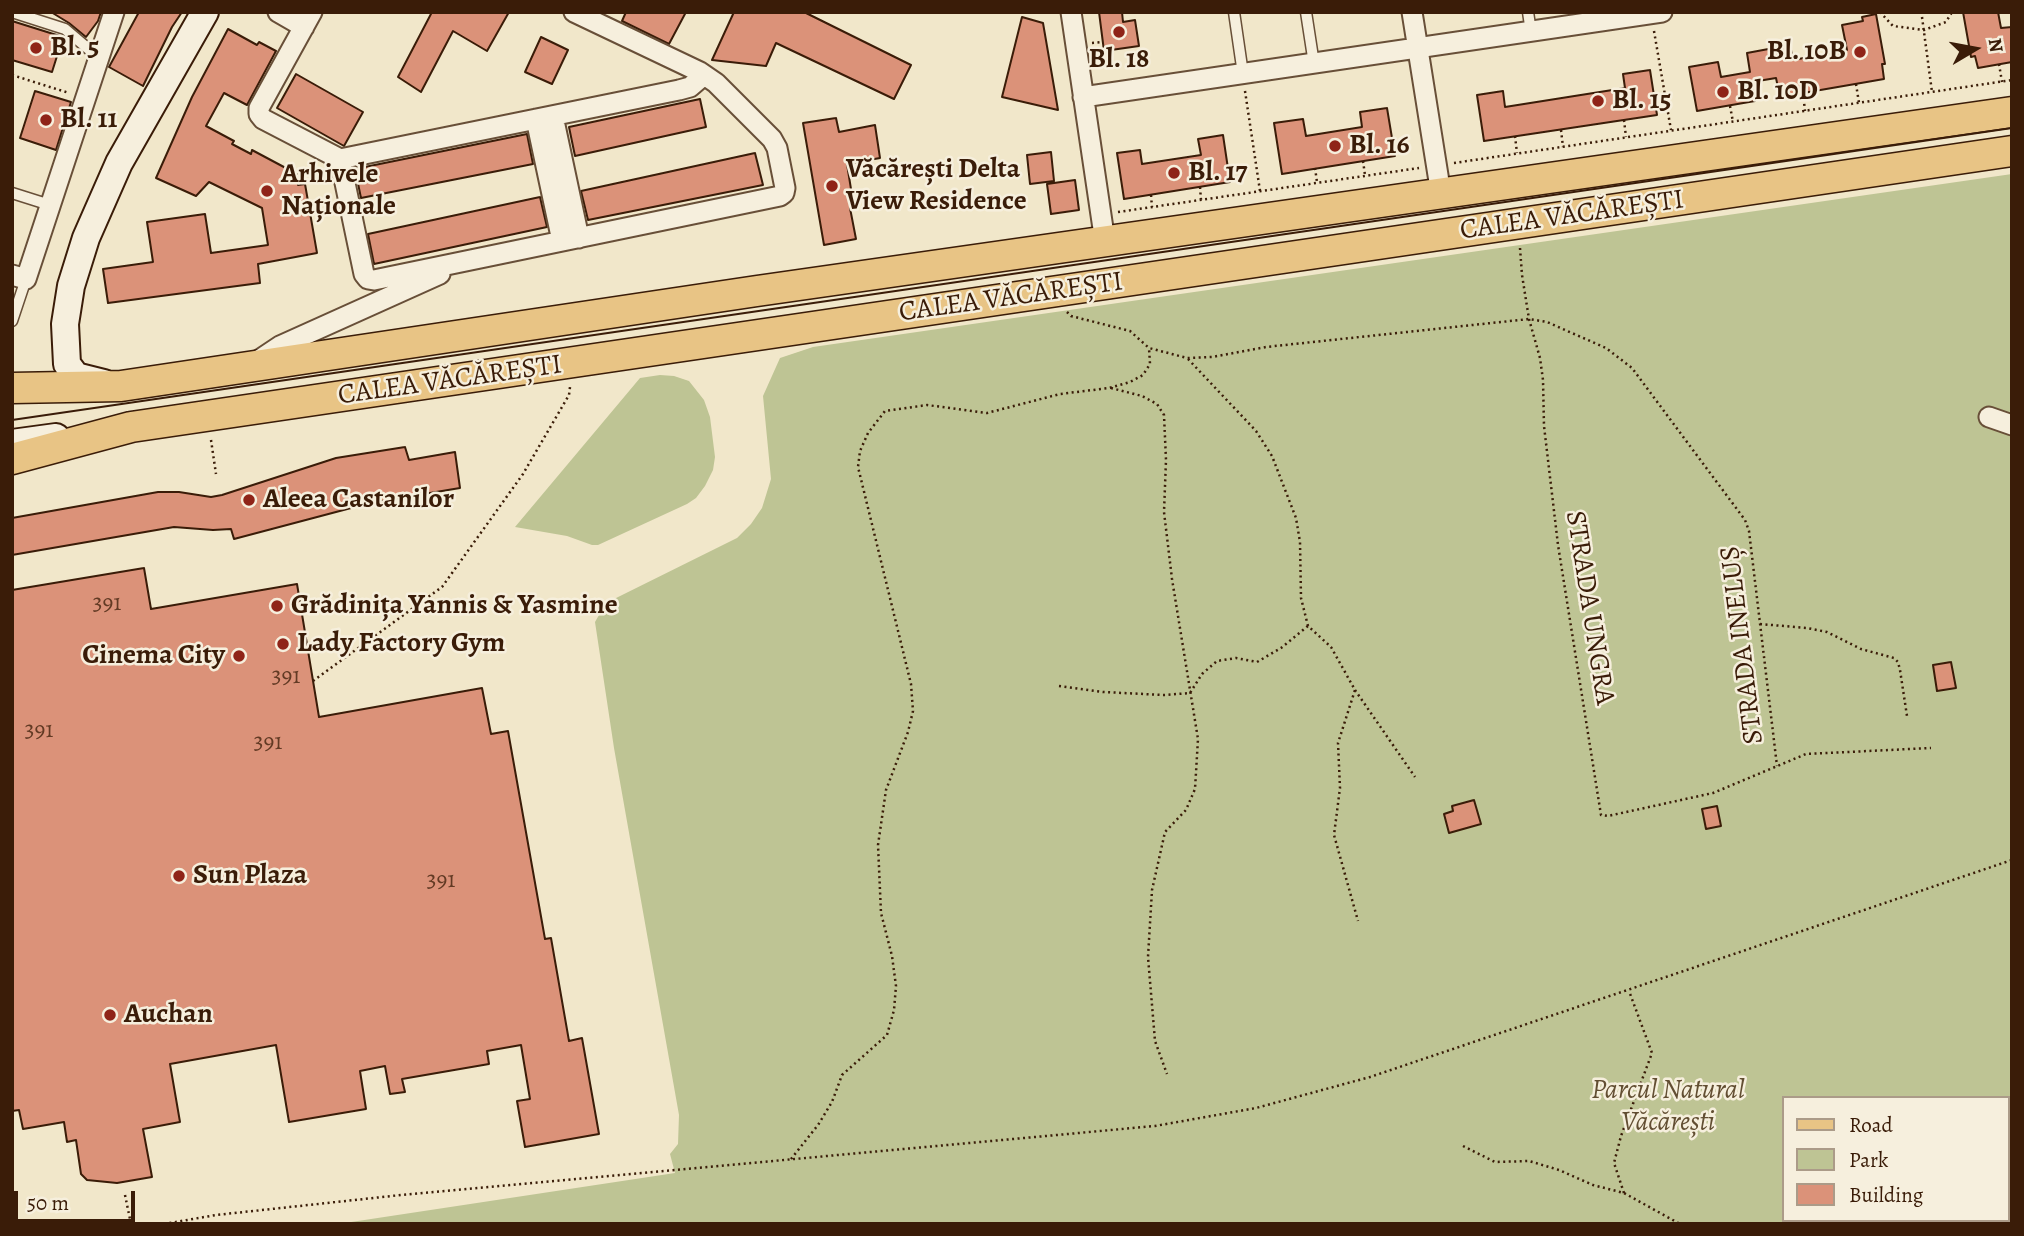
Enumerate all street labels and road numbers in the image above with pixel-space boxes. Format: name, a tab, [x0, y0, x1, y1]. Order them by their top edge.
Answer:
street label: CALEA VĂCĂREȘTI	[1458, 184, 1686, 248]
street label: CALEA VĂCĂREȘTI	[897, 266, 1125, 330]
street label: CALEA VĂCĂREȘTI	[336, 349, 564, 413]
street label: STRADA UNGRA	[1557, 508, 1621, 708]
street label: STRADA INELUȘ	[1714, 544, 1772, 746]

